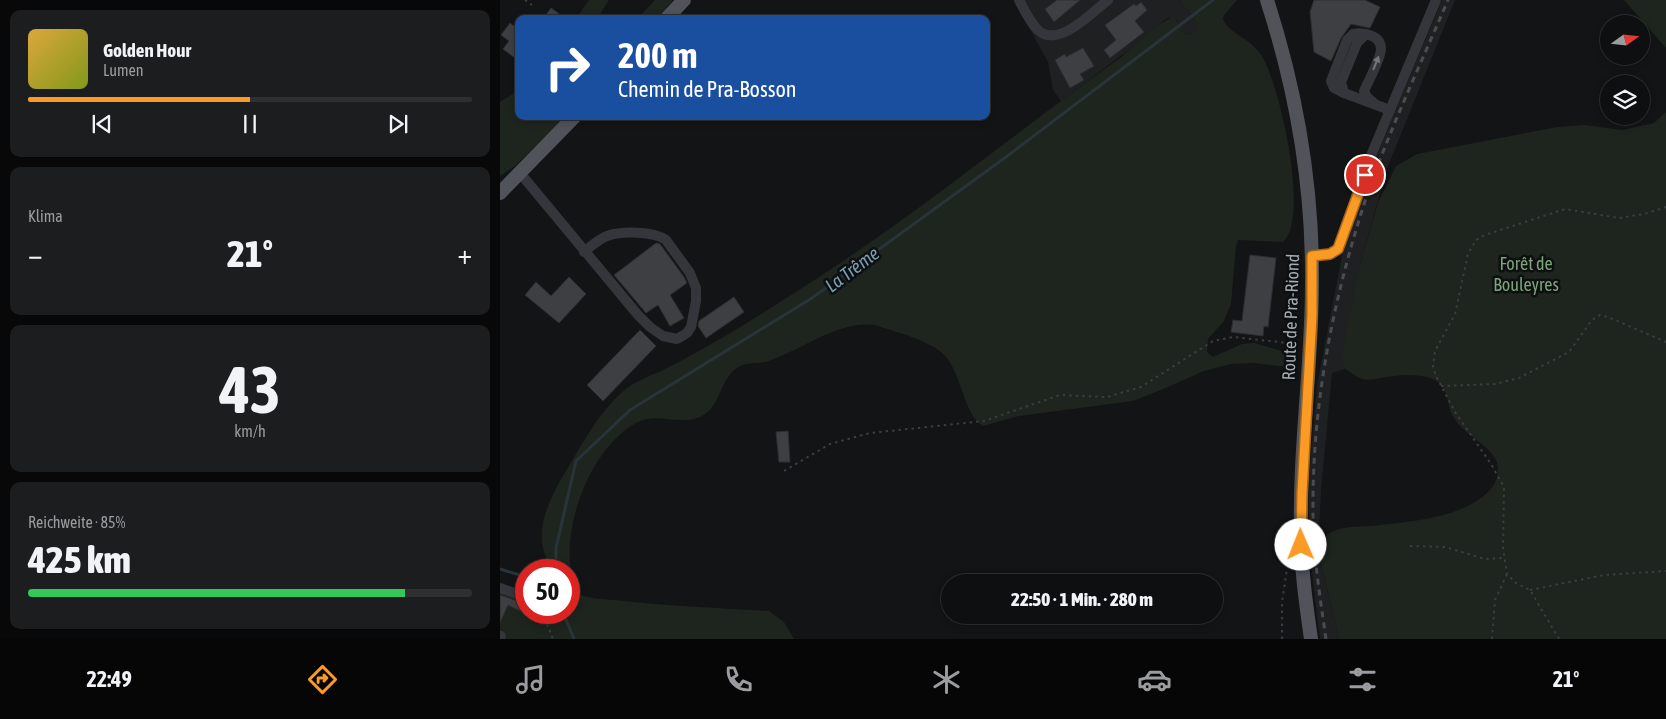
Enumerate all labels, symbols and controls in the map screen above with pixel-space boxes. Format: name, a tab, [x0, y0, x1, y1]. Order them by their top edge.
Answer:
north arrow	[1600, 15, 1650, 65]
map controls	[1600, 15, 1650, 125]
icon: right	[535, 35, 600, 100]
text: 200 m	[618, 35, 697, 75]
text: Golden Hour	[103, 39, 191, 61]
one-way arrow	[1372, 55, 1380, 70]
text: Lumen	[103, 61, 143, 79]
button: layers	[1600, 75, 1650, 125]
text: Chemin de Pra-Bosson	[618, 76, 796, 102]
icon: previous	[88, 110, 116, 138]
icon: pause	[236, 110, 264, 138]
icon: next	[384, 110, 412, 138]
pin	[1344, 154, 1386, 196]
icon: arrive	[1351, 161, 1379, 189]
text: Klima	[28, 207, 63, 225]
text: 21°	[227, 232, 273, 275]
text: −	[28, 238, 43, 270]
text: +	[457, 238, 472, 270]
water label: La Trême	[821, 242, 883, 296]
street label: Route de Pra-Riond	[1278, 253, 1303, 381]
park label: Forêt de Bouleyres	[1493, 253, 1559, 295]
text: 43	[219, 352, 281, 427]
text: km/h	[234, 422, 266, 440]
text: Reichweite · 85%	[28, 513, 125, 531]
position arrow	[1274, 518, 1326, 570]
text: 425 km	[28, 538, 131, 581]
speed limit sign: 50	[515, 559, 580, 624]
text: 22:50 · 1 Min. · 280 m	[1011, 588, 1153, 610]
icon: directions	[305, 662, 340, 697]
icon: music	[513, 662, 548, 697]
icon: phone	[721, 662, 756, 697]
icon: climate	[929, 662, 964, 697]
icon: car	[1137, 662, 1172, 697]
icon: filters	[1345, 662, 1380, 697]
text: 22:49	[86, 666, 132, 692]
text: 21°	[1553, 666, 1579, 692]

